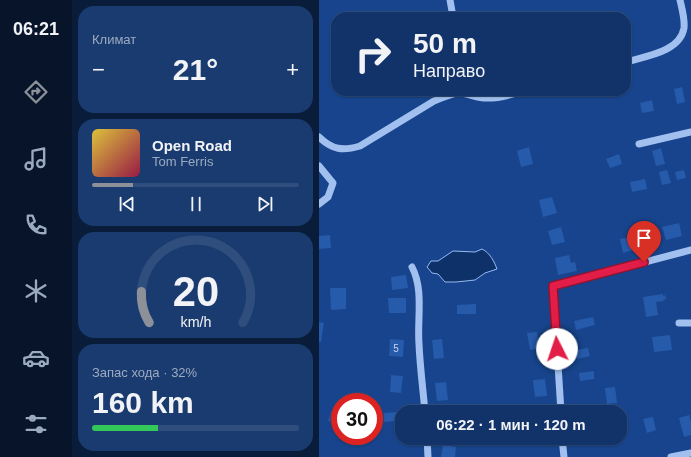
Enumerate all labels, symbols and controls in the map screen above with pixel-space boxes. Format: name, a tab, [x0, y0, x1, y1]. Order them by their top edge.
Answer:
text: 06:21	[13, 19, 59, 39]
icon: right	[347, 28, 399, 80]
text: 50 m	[413, 28, 477, 59]
text: Климат	[92, 32, 136, 47]
text: 21°	[173, 53, 218, 86]
text: −	[92, 57, 105, 82]
text: +	[286, 57, 299, 82]
text: Направо	[413, 61, 485, 81]
icon: directions	[22, 78, 50, 106]
text: Open Road	[152, 137, 232, 154]
icon: music	[22, 145, 50, 173]
text: Tom Ferris	[152, 154, 213, 169]
icon: previous	[116, 193, 138, 215]
icon: pause	[185, 193, 207, 215]
icon: next	[254, 193, 276, 215]
icon: phone	[22, 211, 50, 239]
pin	[627, 221, 661, 262]
icon: arrive	[633, 227, 655, 249]
text: 20	[172, 268, 219, 315]
icon: climate	[22, 277, 50, 305]
text: km/h	[180, 313, 211, 329]
position arrow	[536, 328, 578, 370]
house number: 5	[393, 343, 399, 354]
icon: car	[22, 344, 50, 372]
text: Запас хода · 32%	[92, 365, 197, 380]
text: 160 km	[92, 386, 194, 419]
speed limit sign: 30	[331, 393, 383, 445]
icon: filters	[22, 410, 50, 438]
text: 06:22 · 1 мин · 120 m	[436, 416, 586, 433]

